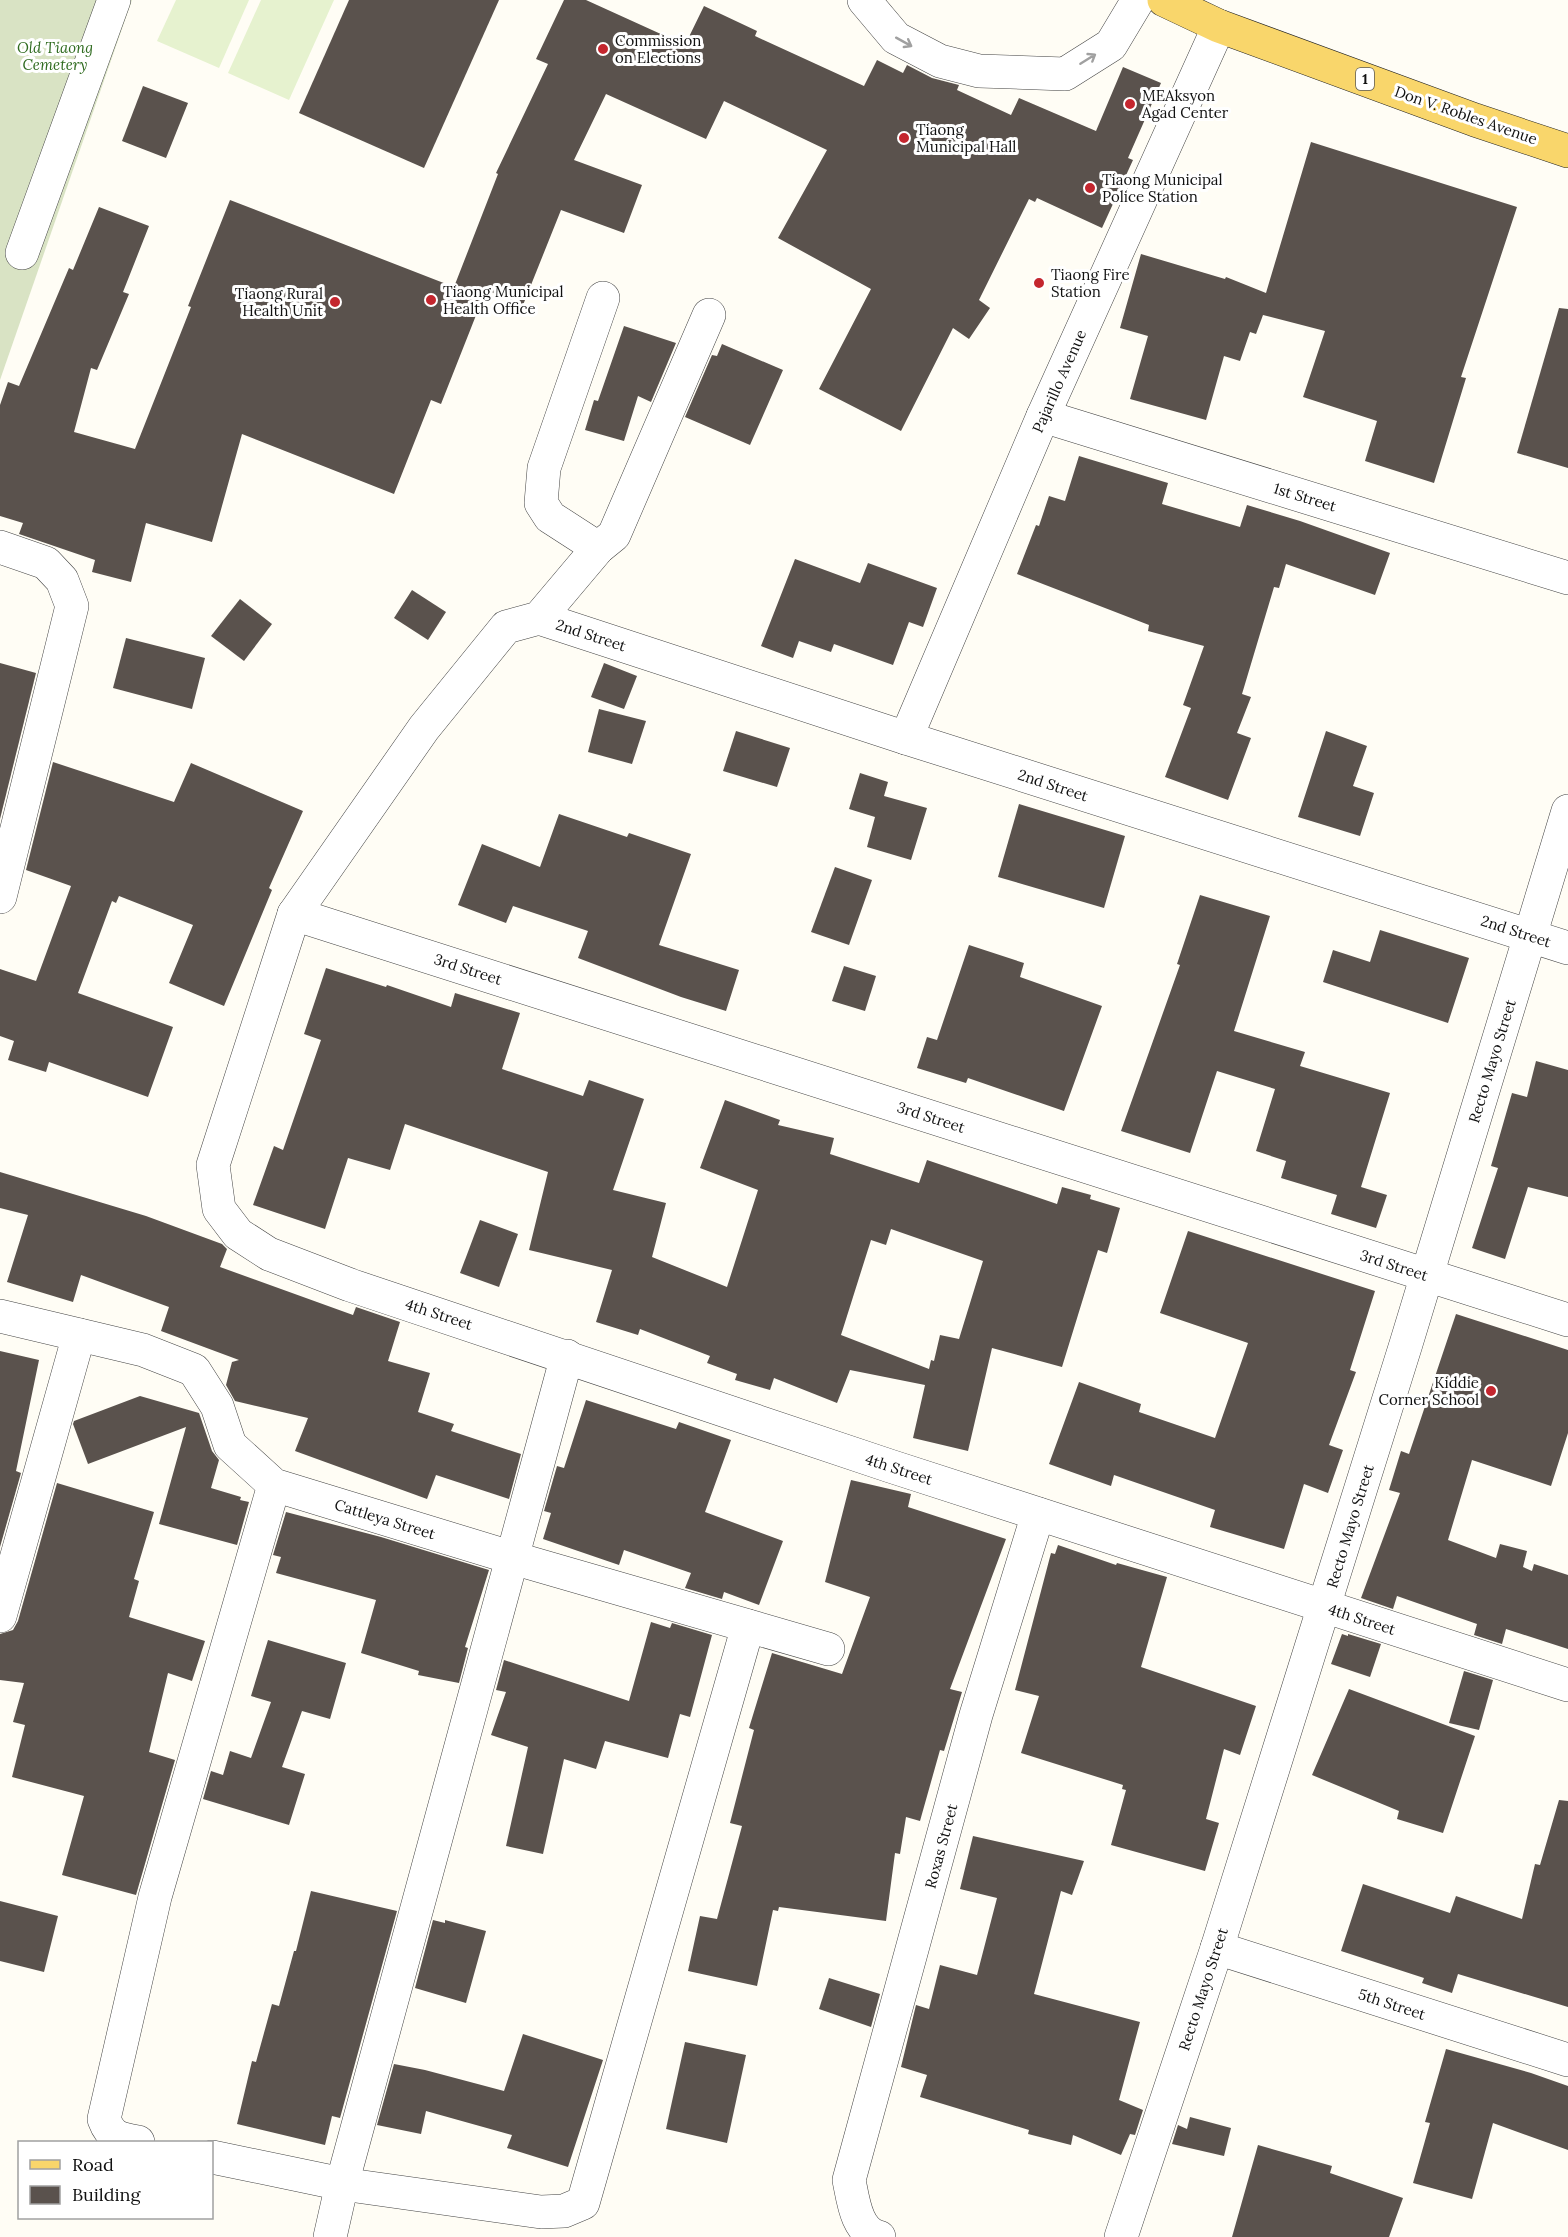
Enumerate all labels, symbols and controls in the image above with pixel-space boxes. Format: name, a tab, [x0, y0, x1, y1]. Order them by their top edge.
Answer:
place label: Commission on Elections	[615, 31, 701, 67]
one-way arrow	[895, 36, 912, 48]
park label: Old Tiaong Cemetery	[17, 38, 93, 74]
marker: Commission on Elections	[596, 42, 610, 56]
one-way arrow	[1080, 53, 1097, 66]
road number: 1	[1356, 68, 1374, 90]
street label: Don V. Robles Avenue	[1392, 82, 1540, 148]
place label: MEAksyon Agad Center	[1141, 86, 1229, 122]
marker: MEAksyon Agad Center	[1123, 97, 1137, 111]
place label: Tiaong Municipal Hall	[916, 120, 1016, 156]
marker: Tiaong Municipal Hall	[897, 131, 911, 145]
place label: Tiaong Municipal Police Station	[1102, 170, 1223, 206]
marker: Tiaong Municipal Police Station	[1083, 181, 1097, 195]
place label: Tiaong Fire Station	[1051, 265, 1130, 301]
marker: Tiaong Fire Station	[1032, 276, 1046, 290]
place label: Tiaong Municipal Health Office	[443, 282, 564, 318]
place label: Tiaong Rural Health Unit	[235, 284, 323, 320]
marker: Tiaong Municipal Health Office	[424, 293, 438, 307]
marker: Tiaong Rural Health Unit	[328, 295, 342, 309]
street label: Pajarillo Avenue	[1028, 326, 1090, 436]
street label: 1st Street	[1271, 478, 1339, 516]
street label: 2nd Street	[554, 615, 629, 655]
street label: 2nd Street	[1016, 765, 1091, 805]
street label: 2nd Street	[1479, 911, 1554, 951]
street label: 3rd Street	[432, 949, 504, 989]
street label: Recto Mayo Street	[1464, 997, 1520, 1125]
street label: 3rd Street	[895, 1097, 967, 1137]
street label: 3rd Street	[1358, 1245, 1430, 1285]
street label: 4th Street	[403, 1294, 475, 1334]
place label: Kiddie Corner School	[1378, 1373, 1479, 1409]
marker: Kiddie Corner School	[1484, 1384, 1498, 1398]
street label: 4th Street	[863, 1449, 935, 1489]
street label: Recto Mayo Street	[1322, 1462, 1378, 1590]
street label: Cattleya Street	[332, 1495, 438, 1543]
street label: 4th Street	[1326, 1599, 1398, 1639]
street label: Roxas Street	[921, 1801, 962, 1891]
street label: Recto Mayo Street	[1174, 1925, 1232, 2053]
street label: 5th Street	[1356, 1984, 1428, 2024]
legend	[18, 2141, 213, 2219]
text: Road	[72, 2153, 114, 2176]
text: Building	[72, 2183, 142, 2206]

